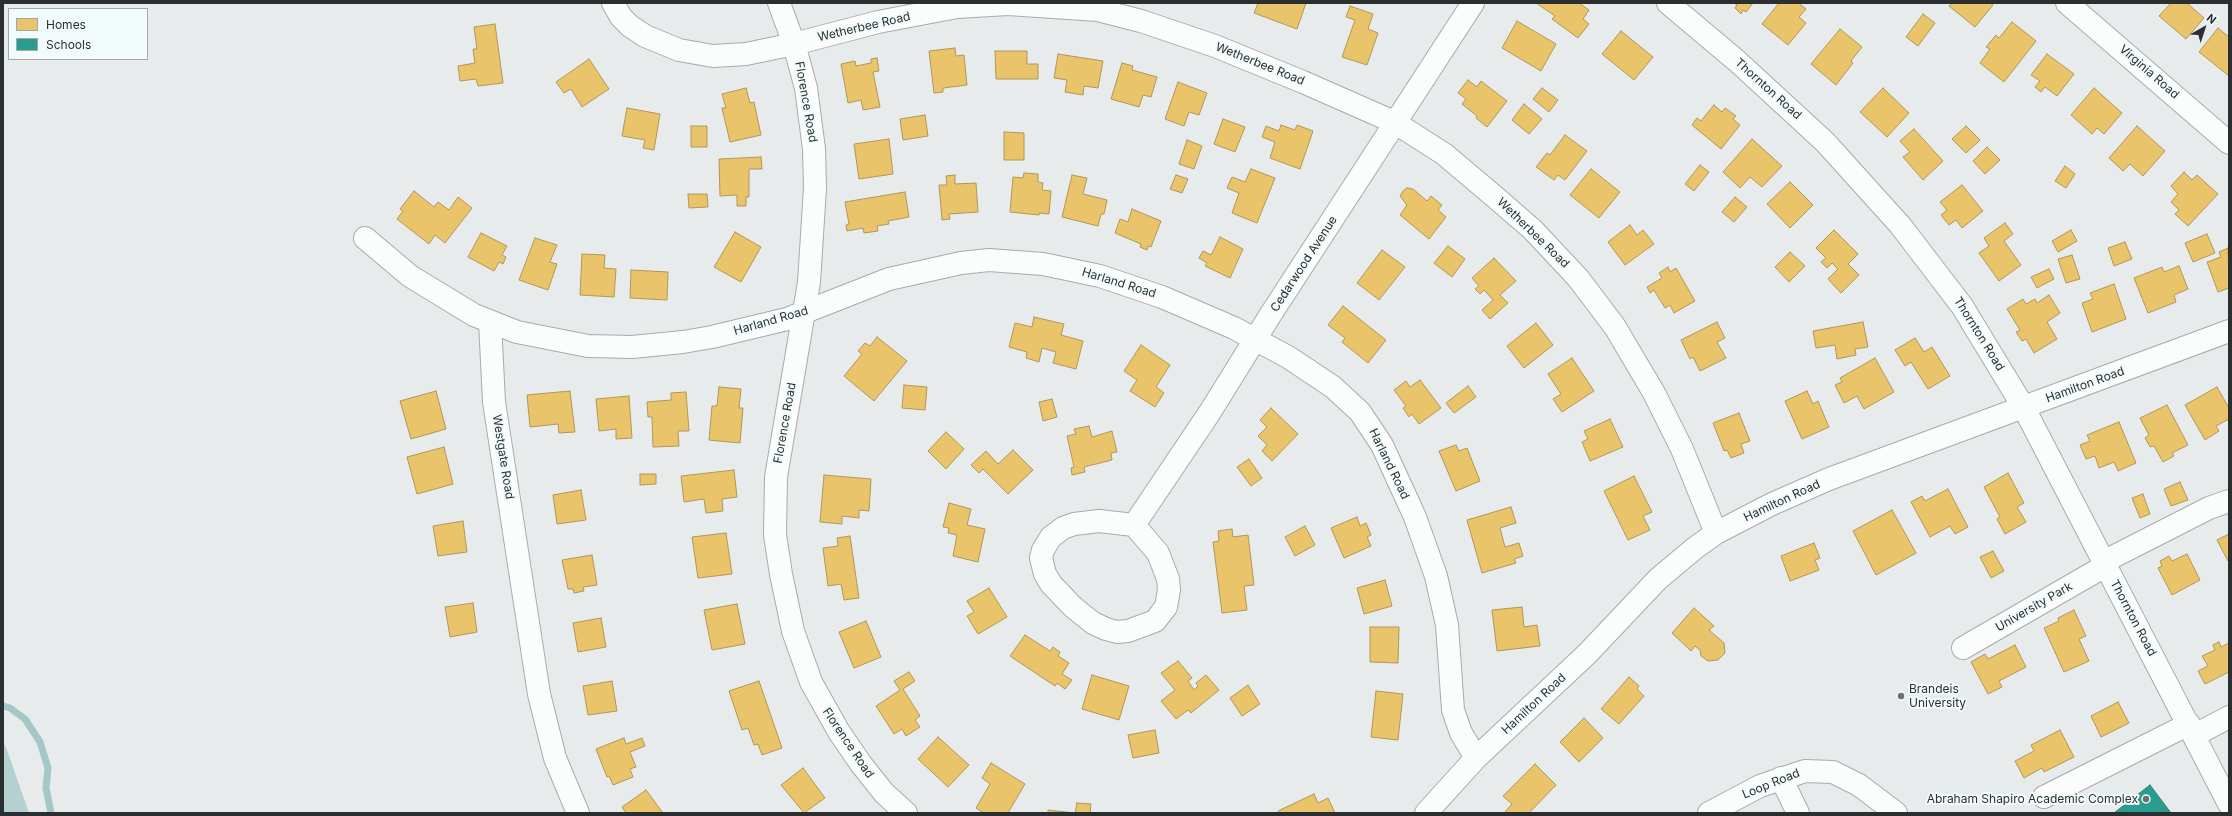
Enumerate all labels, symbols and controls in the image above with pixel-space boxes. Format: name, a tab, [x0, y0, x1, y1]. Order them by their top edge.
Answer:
legend	[8, 8, 148, 60]
north arrow	[2184, 8, 2224, 48]
street label: Wetherbee Road	[816, 9, 912, 45]
text: N	[2204, 11, 2219, 27]
text: Homes	[46, 17, 86, 32]
text: Schools	[46, 37, 91, 52]
street label: Wetherbee Road	[1213, 40, 1307, 88]
street label: Virginia Road	[2116, 42, 2182, 102]
street label: Thornton Road	[1732, 55, 1804, 123]
street label: Florence Road	[792, 60, 820, 144]
street label: Wetherbee Road	[1494, 195, 1572, 271]
street label: Cedarwood Avenue	[1268, 213, 1340, 315]
street label: Harland Road	[1080, 265, 1158, 301]
street label: Thornton Road	[1951, 294, 2007, 374]
street label: Harland Road	[732, 303, 810, 339]
street label: Hamilton Road	[2044, 364, 2126, 406]
street label: Florence Road	[771, 381, 799, 465]
street label: Westgate Road	[489, 414, 517, 500]
street label: Harland Road	[1366, 426, 1412, 502]
street label: Hamilton Road	[1742, 477, 1822, 525]
street label: Thornton Road	[2107, 577, 2159, 659]
street label: University Park	[1993, 579, 2075, 635]
street label: Hamilton Road	[1499, 671, 1569, 737]
place label: Brandeis University	[1909, 682, 1966, 710]
marker: Brandeis University	[1896, 691, 1906, 701]
street label: Florence Road	[819, 705, 877, 781]
street label: Loop Road	[1740, 766, 1802, 802]
place label: Abraham Shapiro Academic Complex	[1927, 792, 2138, 806]
marker: Abraham Shapiro Academic Complex	[2141, 794, 2151, 804]

